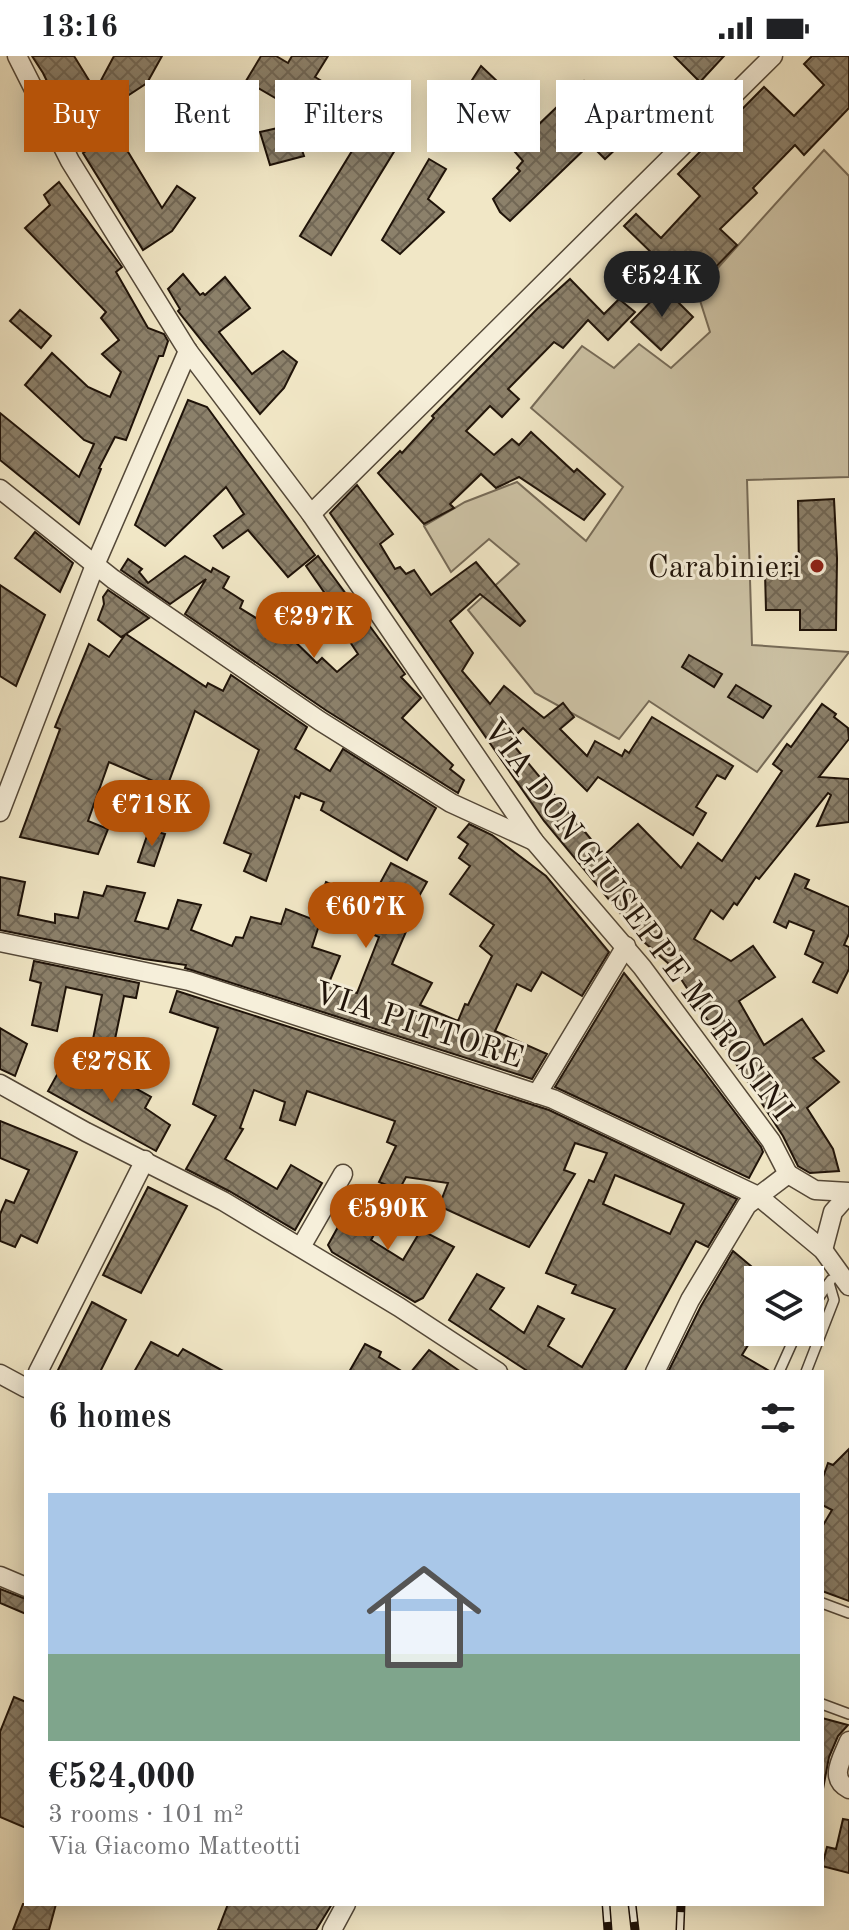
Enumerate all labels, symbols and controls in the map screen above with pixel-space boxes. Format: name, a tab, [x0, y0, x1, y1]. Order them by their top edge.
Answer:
text: 13:16	[40, 13, 118, 43]
chip: Buy	[24, 80, 129, 152]
chip: Rent	[145, 80, 259, 152]
chip: Filters	[275, 80, 411, 152]
chip: New	[427, 80, 540, 152]
chip: Apartment	[556, 80, 743, 152]
pin: €524K	[606, 251, 718, 319]
text: €524K	[622, 264, 702, 290]
place label: Carabinieri	[647, 553, 801, 585]
marker: Carabinieri	[808, 557, 826, 575]
pin: €297K	[258, 592, 370, 660]
text: €297K	[274, 605, 354, 631]
street label: VIA DON GIUSEPPE MOROSINI	[475, 714, 798, 1127]
pin: €718K	[96, 780, 208, 848]
text: €718K	[112, 793, 192, 819]
pin: €607K	[310, 882, 422, 950]
text: €607K	[326, 895, 406, 921]
street label: VIA PITTORE	[309, 978, 527, 1076]
pin: €278K	[56, 1037, 168, 1105]
text: €278K	[72, 1050, 152, 1076]
pin: €590K	[332, 1184, 444, 1252]
text: €590K	[348, 1197, 428, 1223]
map controls	[744, 1266, 824, 1346]
button: layers	[744, 1266, 824, 1346]
icon: filters	[756, 1396, 800, 1440]
text: 6 homes	[48, 1401, 171, 1435]
icon: home	[352, 1545, 496, 1689]
text: €524,000	[48, 1761, 196, 1795]
text: 3 rooms · 101 m²	[48, 1802, 244, 1828]
text: Via Giacomo Matteotti	[48, 1834, 301, 1860]

